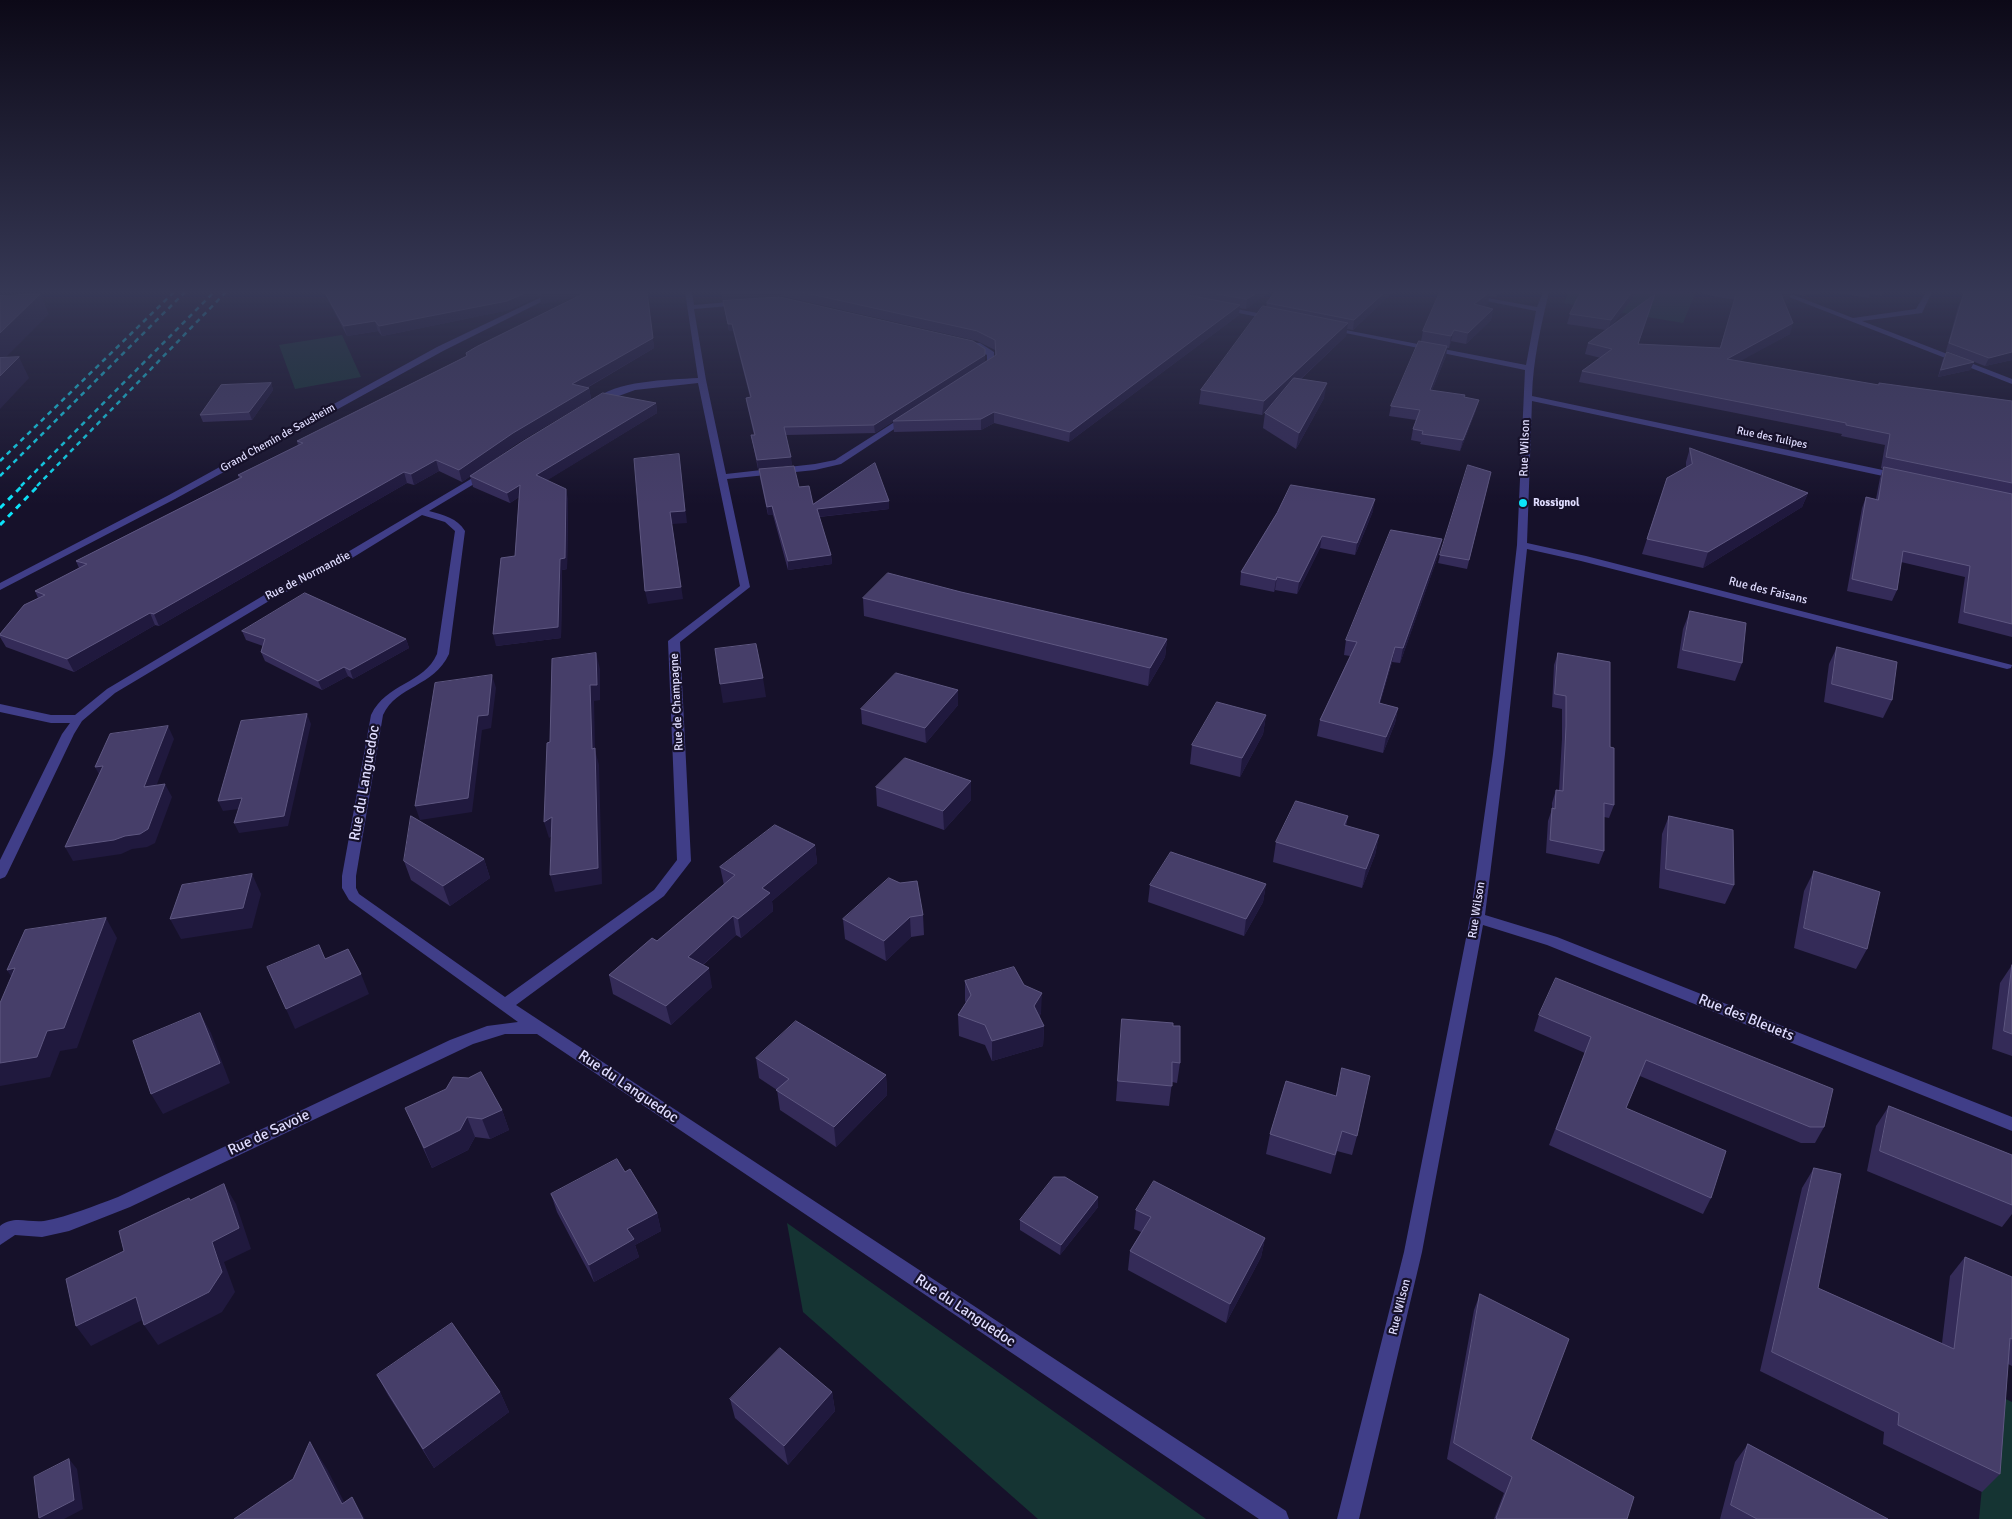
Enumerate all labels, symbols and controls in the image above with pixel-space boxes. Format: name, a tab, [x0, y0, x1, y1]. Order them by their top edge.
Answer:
street label: Grand Chemin de Sausheim	[219, 401, 337, 475]
street label: Rue Wilson	[1517, 419, 1533, 477]
street label: Rue des Tulipes	[1736, 424, 1808, 452]
place label: Rossignol	[1533, 496, 1580, 510]
marker: Rossignol	[1517, 497, 1529, 509]
street label: Rue de Normandie	[263, 548, 353, 604]
street label: Rue des Faisans	[1727, 574, 1809, 608]
street label: Rue de Champagne	[667, 653, 687, 751]
street label: Rue du Languedoc	[346, 724, 384, 842]
street label: Rue Wilson	[1465, 881, 1489, 939]
street label: Rue des Bleuets	[1696, 991, 1796, 1045]
street label: Rue du Languedoc	[574, 1047, 682, 1127]
street label: Rue de Savoie	[225, 1106, 313, 1160]
street label: Rue du Languedoc	[911, 1271, 1019, 1351]
street label: Rue Wilson	[1386, 1278, 1414, 1336]

